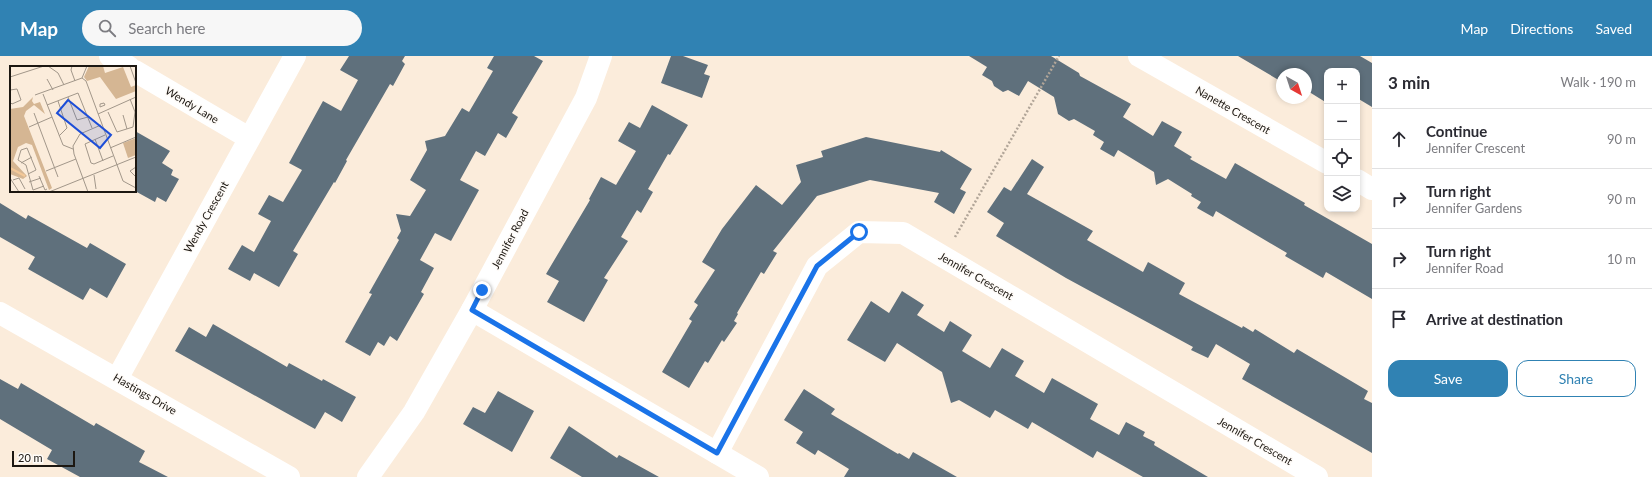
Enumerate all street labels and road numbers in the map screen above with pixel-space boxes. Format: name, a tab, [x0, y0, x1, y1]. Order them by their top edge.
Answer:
street label: Nanette Crescent	[1193, 83, 1273, 136]
street label: Wendy Lane	[163, 84, 222, 126]
street label: Wendy Crescent	[181, 179, 231, 255]
street label: Jennifer Road	[488, 207, 531, 271]
street label: Jennifer Crescent	[937, 249, 1016, 302]
street label: Hastings Drive	[111, 370, 179, 417]
street label: Jennifer Crescent	[1216, 414, 1295, 467]

